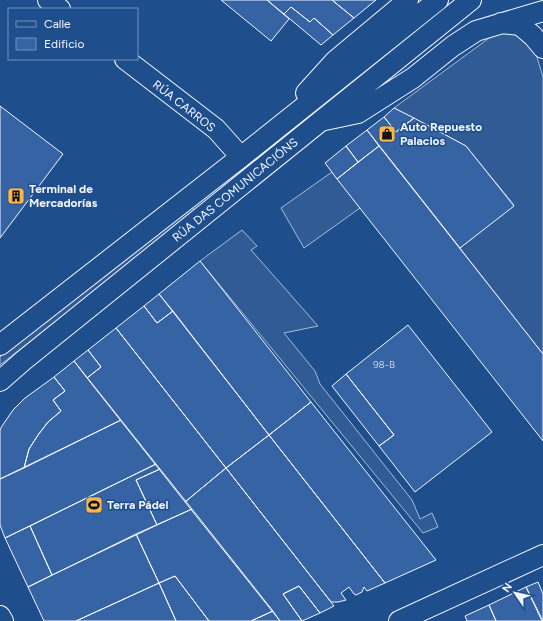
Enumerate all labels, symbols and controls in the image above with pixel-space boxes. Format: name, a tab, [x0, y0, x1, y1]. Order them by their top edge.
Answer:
legend	[8, 8, 138, 60]
text: Calle	[44, 17, 71, 31]
text: Edificio	[44, 37, 84, 51]
street label: RÚA CARROS	[150, 77, 218, 135]
place label: Auto Repuesto Palacios	[400, 120, 482, 148]
shop icon: Auto Repuesto Palacios	[377, 124, 397, 144]
street label: RÚA DAS COMUNICACIÓNS	[169, 135, 301, 245]
place label: Terminal de Mercadorías	[29, 182, 98, 210]
building icon: Terminal de Mercadorías	[6, 186, 26, 206]
house number: 98-B	[373, 358, 395, 371]
sports icon: Terra Pádel	[84, 495, 104, 515]
place label: Terra Pádel	[107, 498, 168, 512]
north arrow	[495, 573, 535, 613]
text: N	[499, 581, 515, 595]

